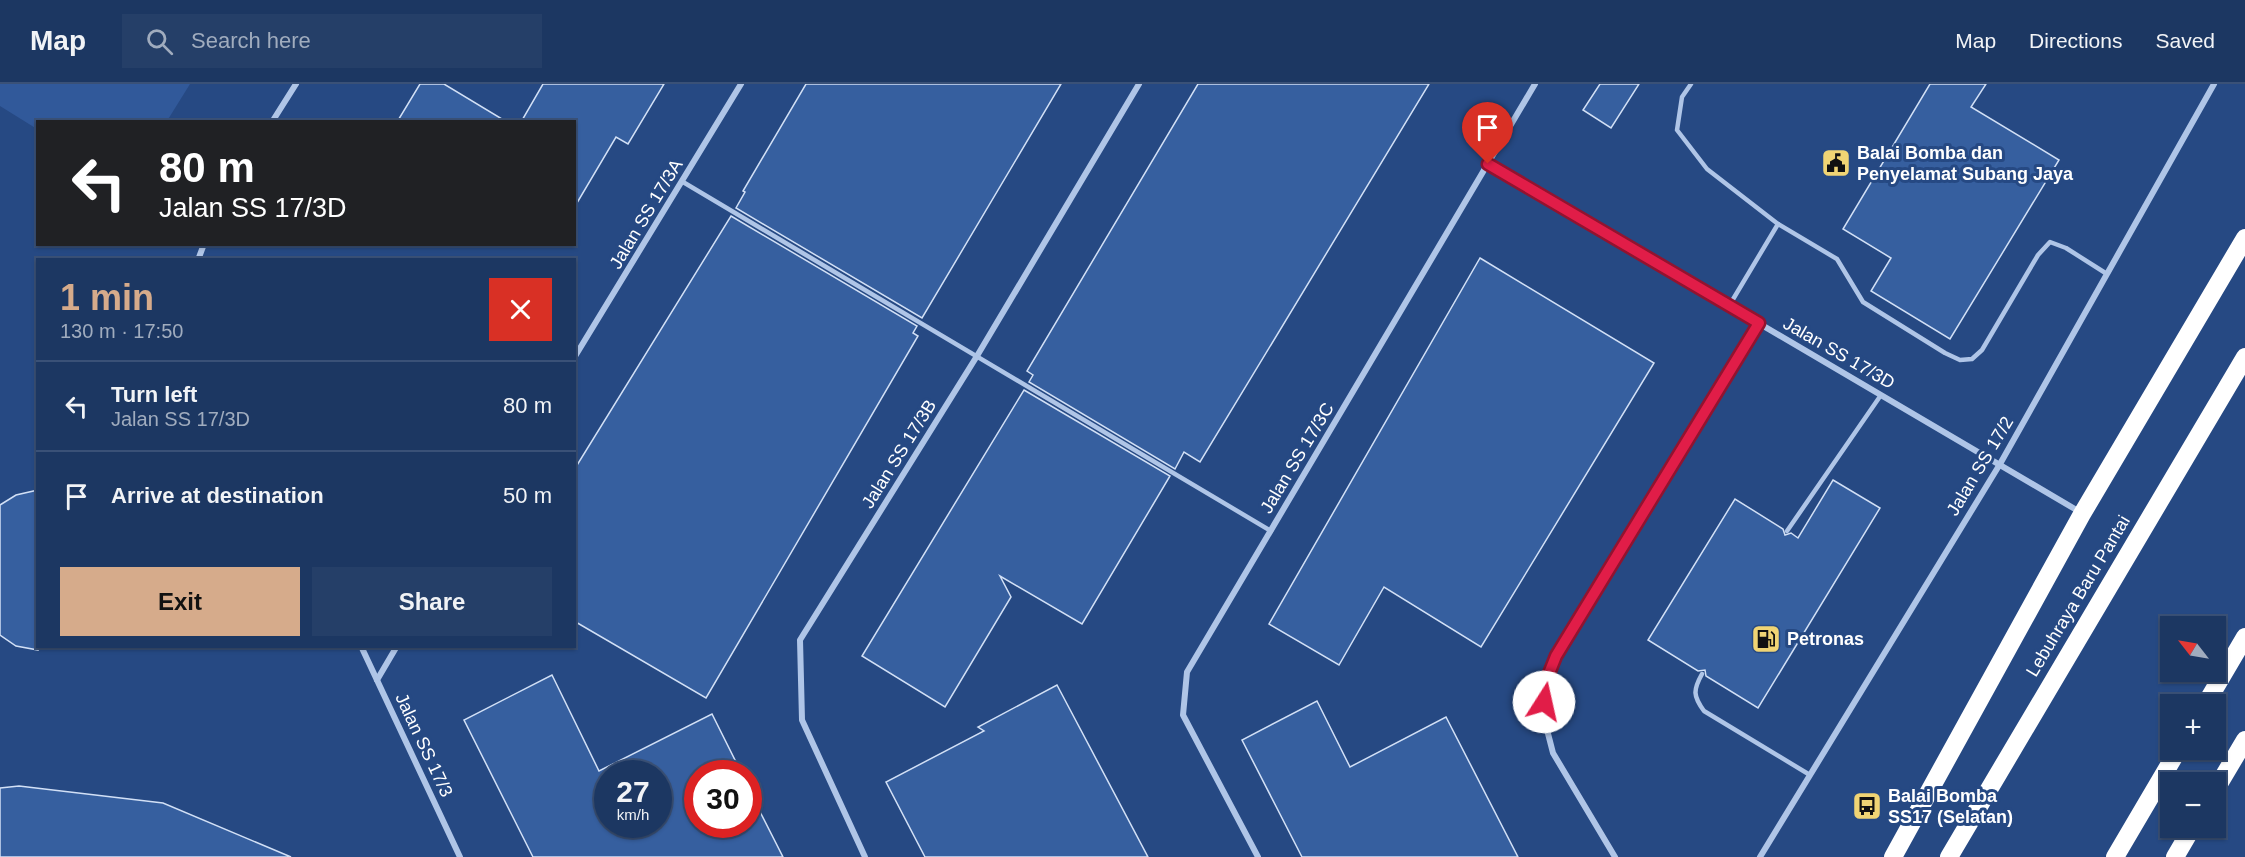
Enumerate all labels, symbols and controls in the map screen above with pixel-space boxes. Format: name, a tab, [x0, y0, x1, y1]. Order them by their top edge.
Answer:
search box	[122, 14, 542, 68]
text: Map	[30, 25, 86, 56]
icon: search	[143, 25, 176, 58]
text: Search here	[191, 28, 311, 53]
text: Map	[1955, 29, 1996, 52]
text: Directions	[2029, 29, 2122, 52]
text: Saved	[2155, 29, 2215, 52]
pin	[1462, 102, 1513, 164]
icon: arrive	[1471, 111, 1504, 144]
place label: Balai Bomba dan Penyelamat Subang Jaya	[1857, 143, 2074, 184]
icon: left	[60, 144, 138, 222]
text: 80 m	[159, 144, 255, 191]
public building icon: Balai Bomba dan Penyelamat Subang Jaya	[1820, 147, 1852, 179]
street label: Jalan SS 17/3A	[605, 156, 687, 272]
text: Jalan SS 17/3D	[159, 193, 347, 223]
text: 1 min	[60, 277, 154, 318]
button: close	[489, 278, 552, 341]
street label: Jalan SS 17/3D	[1780, 313, 1898, 393]
text: 130 m · 17:50	[60, 320, 183, 342]
text: Turn left	[111, 382, 197, 407]
icon: left	[60, 390, 93, 423]
text: 80 m	[503, 393, 552, 418]
street label: Jalan SS 17/3B	[858, 396, 940, 512]
street label: Jalan SS 17/3C	[1256, 399, 1338, 517]
text: Jalan SS 17/3D	[111, 408, 250, 430]
street label: Jalan SS 17/2	[1943, 413, 2017, 519]
icon: arrive	[60, 480, 93, 513]
text: Arrive at destination	[111, 483, 324, 508]
text: 50 m	[503, 483, 552, 508]
street label: Lebuhraya Baru Pantai	[2022, 512, 2134, 680]
button: Exit	[60, 567, 300, 636]
button: Share	[312, 567, 552, 636]
north arrow	[2160, 616, 2226, 682]
map controls	[2160, 616, 2226, 838]
fuel station icon: Petronas	[1750, 623, 1782, 655]
place label: Petronas	[1787, 629, 1864, 649]
position arrow	[1512, 670, 1576, 734]
street label: Jalan SS 17/3	[391, 690, 457, 800]
button: +	[2160, 694, 2226, 760]
speed limit sign: 30	[684, 760, 762, 838]
button: −	[2160, 772, 2226, 838]
text: 27	[616, 775, 650, 808]
place label: Balai Bomba SS17 (Selatan)	[1888, 786, 2013, 827]
bus stop icon: Balai Bomba SS17 (Selatan)	[1851, 790, 1883, 822]
text: km/h	[617, 806, 649, 823]

